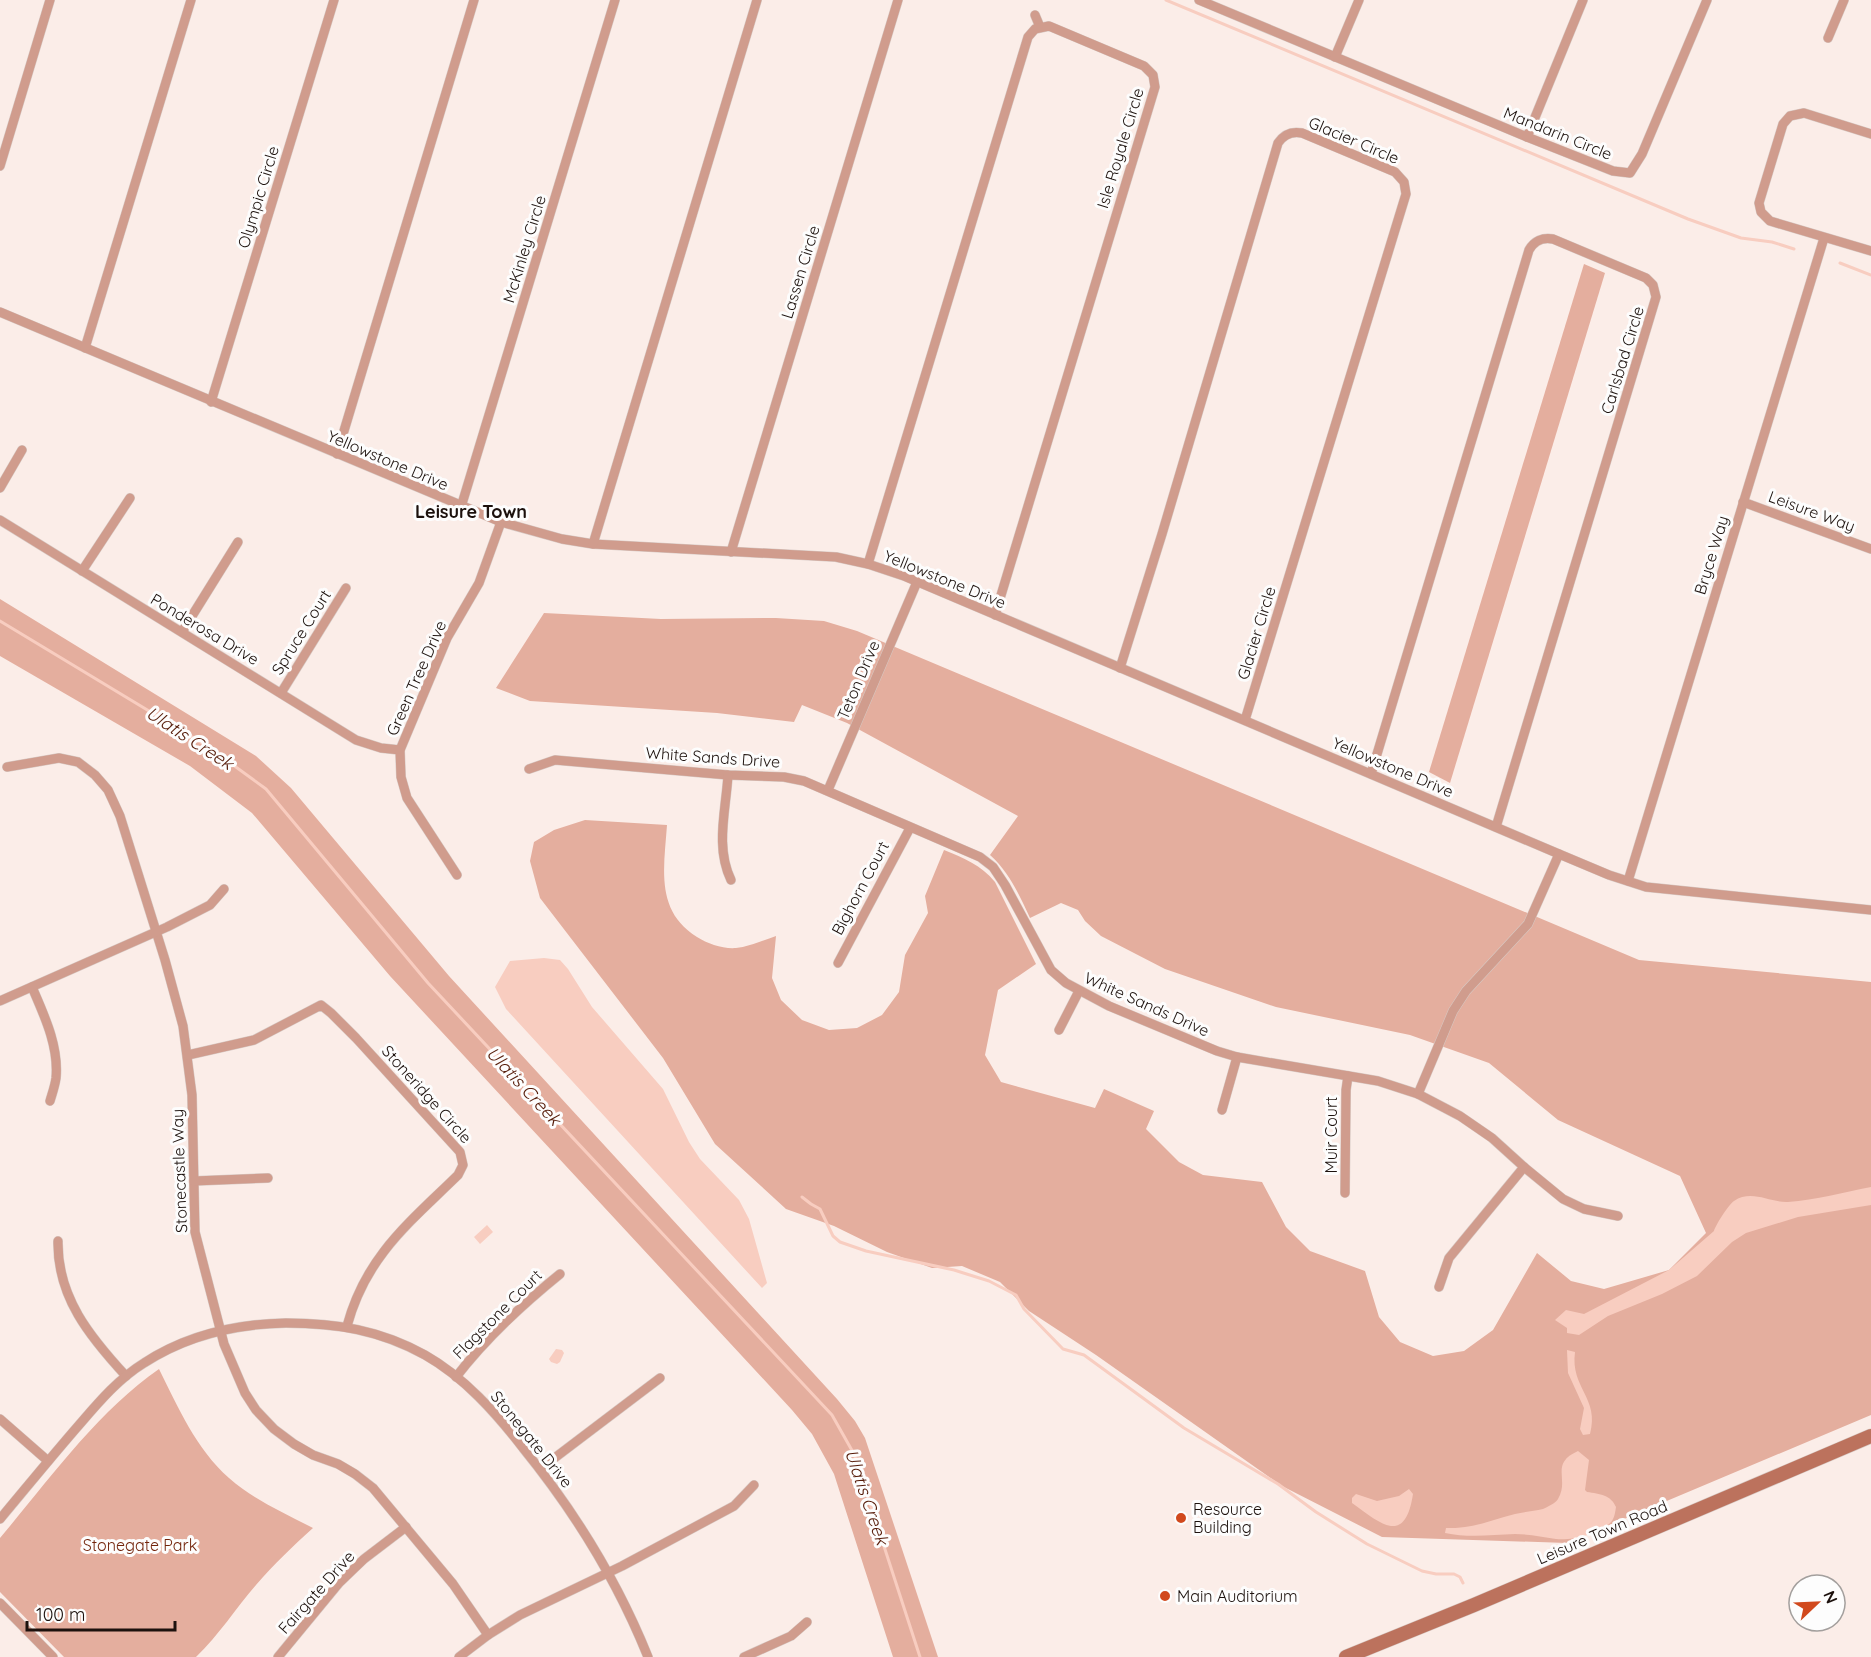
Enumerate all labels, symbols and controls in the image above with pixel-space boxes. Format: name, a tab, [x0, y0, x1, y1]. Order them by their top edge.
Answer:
street label: Isle Royale Circle	[1092, 85, 1148, 211]
street label: Mandarin Circle	[1501, 102, 1615, 164]
street label: Glacier Circle	[1306, 112, 1402, 168]
street label: Olympic Circle	[233, 144, 283, 250]
street label: McKinley Circle	[498, 193, 550, 305]
street label: Lassen Circle	[776, 223, 824, 321]
street label: Carlsbad Circle	[1596, 304, 1648, 416]
street label: Yellowstone Drive	[324, 425, 452, 495]
street label: Leisure Way	[1766, 486, 1858, 536]
district label: Leisure Town	[415, 500, 527, 523]
street label: Bryce Way	[1690, 513, 1732, 597]
street label: Yellowstone Drive	[881, 545, 1009, 613]
street label: Glacier Circle	[1232, 584, 1280, 682]
street label: Spruce Court	[267, 586, 335, 678]
street label: Ponderosa Drive	[147, 589, 263, 669]
street label: Green Tree Drive	[382, 617, 450, 739]
street label: Teton Drive	[832, 637, 884, 723]
water label: Ulatis Creek	[142, 701, 239, 775]
street label: Yellowstone Drive	[1329, 732, 1457, 802]
street label: White Sands Drive	[645, 742, 781, 772]
street label: Bighorn Court	[827, 838, 893, 938]
street label: White Sands Drive	[1081, 967, 1213, 1041]
street label: Stoneridge Circle	[378, 1041, 476, 1147]
water label: Ulatis Creek	[482, 1042, 567, 1131]
street label: Muir Court	[1321, 1096, 1341, 1174]
street label: Stonecastle Way	[167, 1109, 191, 1233]
street label: Flagstone Court	[448, 1265, 546, 1363]
street label: Stonegate Drive	[487, 1386, 577, 1492]
water label: Ulatis Creek	[840, 1446, 895, 1549]
street label: Leisure Town Road	[1534, 1496, 1670, 1568]
place label: Resource Building	[1193, 1499, 1262, 1537]
marker: Resource Building	[1174, 1511, 1188, 1525]
park label: Stonegate Park	[83, 1535, 197, 1555]
street label: Fairgate Drive	[274, 1546, 358, 1638]
north arrow	[1787, 1573, 1847, 1633]
place label: Main Auditorium	[1177, 1586, 1298, 1606]
text: N	[1819, 1588, 1842, 1606]
marker: Main Auditorium	[1158, 1589, 1172, 1603]
scale bar	[27, 1594, 176, 1632]
text: 100 m	[36, 1603, 85, 1626]

